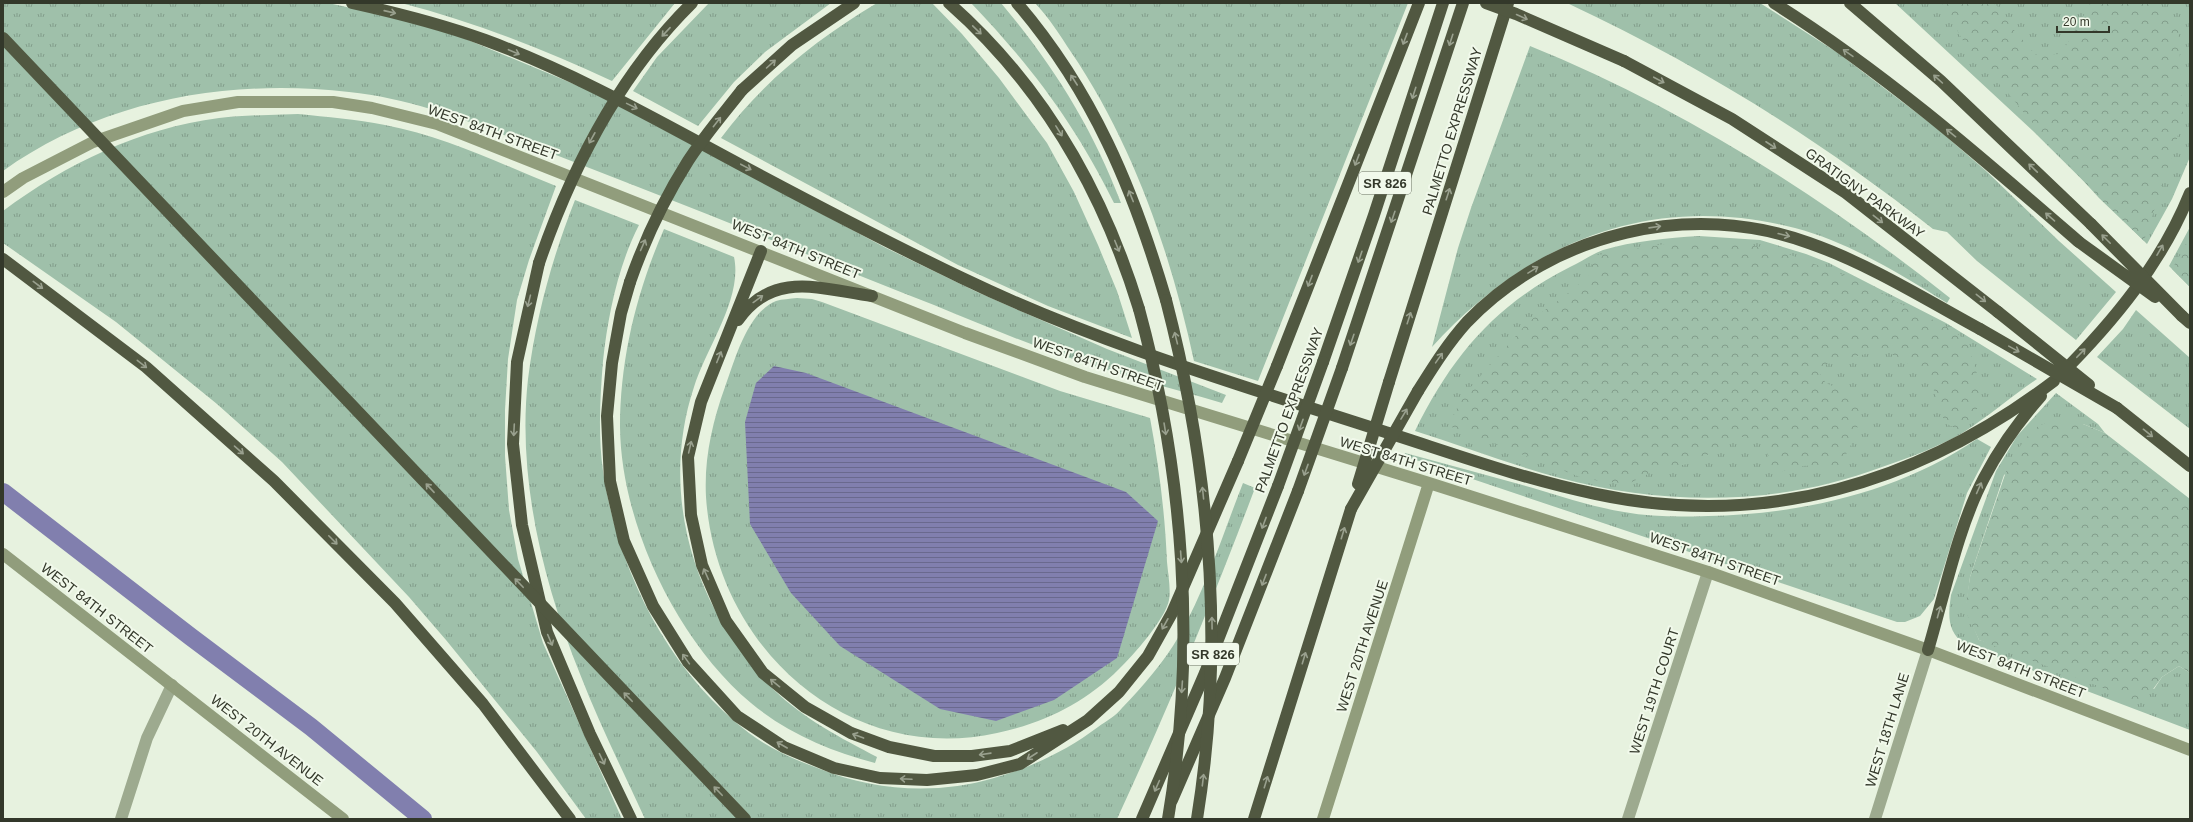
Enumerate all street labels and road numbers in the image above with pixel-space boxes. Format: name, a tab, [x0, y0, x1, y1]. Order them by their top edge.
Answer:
street label: PALMETTO EXPRESSWAY	[1419, 45, 1485, 217]
street label: WEST 84TH STREET	[426, 101, 561, 163]
street label: GRATIGNY PARKWAY	[1802, 144, 1928, 242]
road number: SR 826	[1359, 172, 1411, 194]
street label: WEST 84TH STREET	[729, 216, 863, 282]
street label: PALMETTO EXPRESSWAY	[1252, 325, 1327, 495]
street label: WEST 84TH STREET	[1030, 334, 1166, 394]
street label: WEST 84TH STREET	[1338, 433, 1474, 489]
street label: WEST 84TH STREET	[1647, 529, 1783, 589]
street label: WEST 84TH STREET	[38, 559, 156, 657]
street label: WEST 20TH AVENUE	[1333, 578, 1391, 714]
street label: WEST 19TH COURT	[1626, 625, 1682, 756]
street label: WEST 84TH STREET	[1954, 637, 2088, 701]
road number: SR 826	[1187, 643, 1239, 665]
street label: WEST 18TH LANE	[1862, 671, 1912, 789]
street label: WEST 20TH AVENUE	[208, 691, 326, 789]

